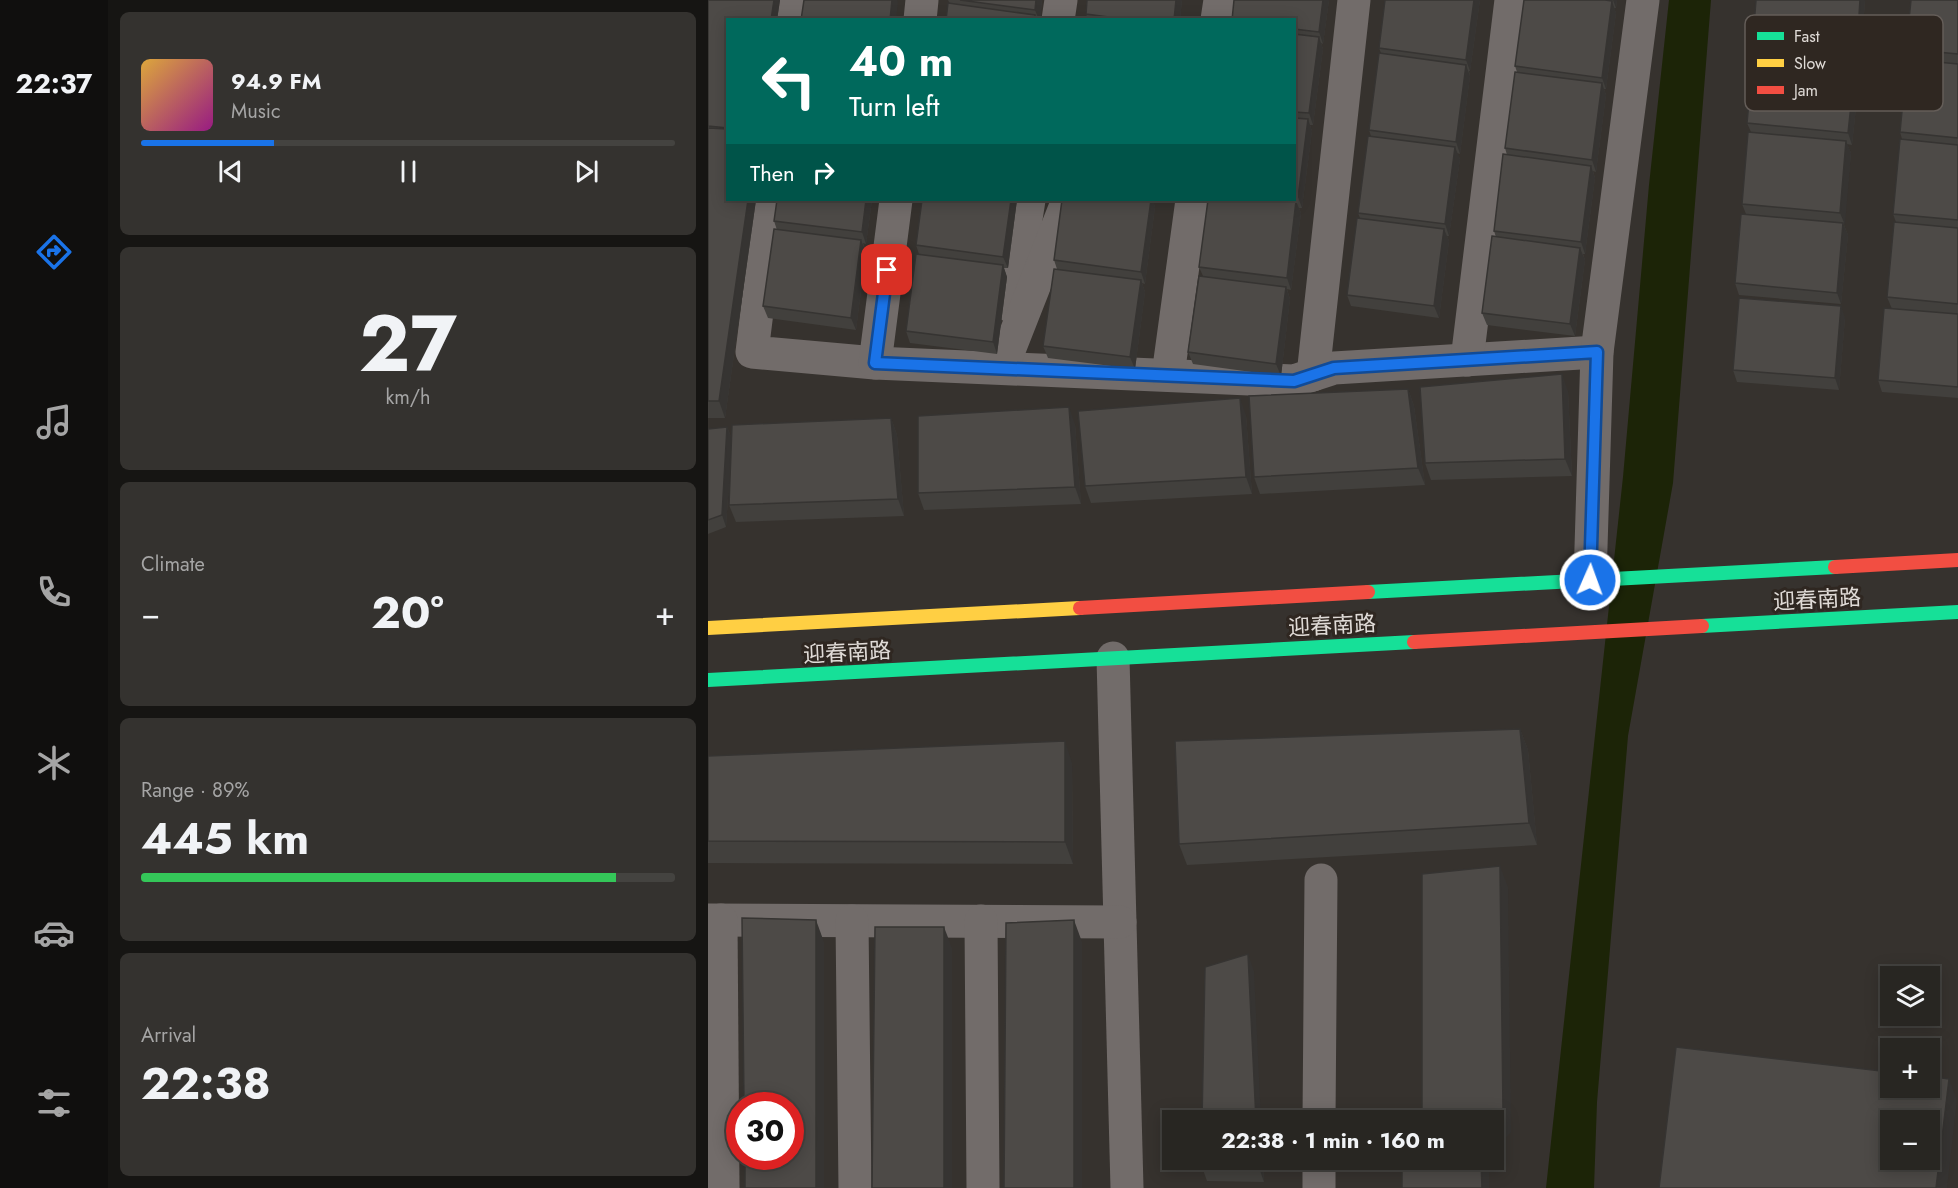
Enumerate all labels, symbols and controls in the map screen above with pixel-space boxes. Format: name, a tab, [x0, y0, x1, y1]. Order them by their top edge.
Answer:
legend	[1745, 15, 1943, 111]
text: Fast	[1794, 25, 1820, 48]
text: 40 m	[849, 31, 953, 92]
icon: left	[750, 42, 828, 120]
text: Slow	[1794, 52, 1826, 75]
text: 22:37	[16, 64, 92, 103]
text: 94.9 FM	[231, 65, 321, 97]
text: Jam	[1792, 79, 1818, 102]
text: Turn left	[849, 87, 939, 126]
text: Music	[231, 97, 281, 126]
icon: previous	[214, 155, 247, 188]
icon: pause	[392, 155, 425, 188]
icon: next	[570, 155, 603, 188]
icon: right	[807, 156, 840, 189]
text: Then	[750, 157, 795, 189]
icon: directions	[33, 231, 75, 273]
pin	[861, 244, 912, 295]
icon: arrive	[870, 253, 903, 286]
text: 27	[359, 288, 457, 400]
text: km/h	[385, 383, 431, 412]
icon: music	[33, 401, 75, 443]
position arrow	[1558, 548, 1622, 612]
text: Climate	[141, 550, 205, 579]
icon: phone	[33, 571, 75, 613]
text: 20°	[371, 580, 444, 645]
street label: 迎春南路	[1772, 581, 1862, 617]
text: −	[141, 590, 160, 637]
text: +	[655, 590, 675, 637]
street label: 迎春南路	[1287, 607, 1377, 643]
street label: 迎春南路	[802, 634, 892, 670]
icon: climate	[33, 742, 75, 784]
text: Range · 89%	[141, 776, 249, 805]
text: 445 km	[141, 806, 309, 871]
icon: car	[33, 912, 75, 954]
map controls	[1880, 966, 1940, 1170]
button: layers	[1880, 966, 1940, 1026]
text: Arrival	[141, 1021, 196, 1050]
button: +	[1880, 1038, 1940, 1098]
text: 22:38	[141, 1051, 271, 1116]
icon: filters	[33, 1082, 75, 1124]
speed limit sign: 30	[726, 1092, 804, 1170]
button: −	[1880, 1110, 1940, 1170]
text: 22:38 · 1 min · 160 m	[1221, 1124, 1445, 1156]

